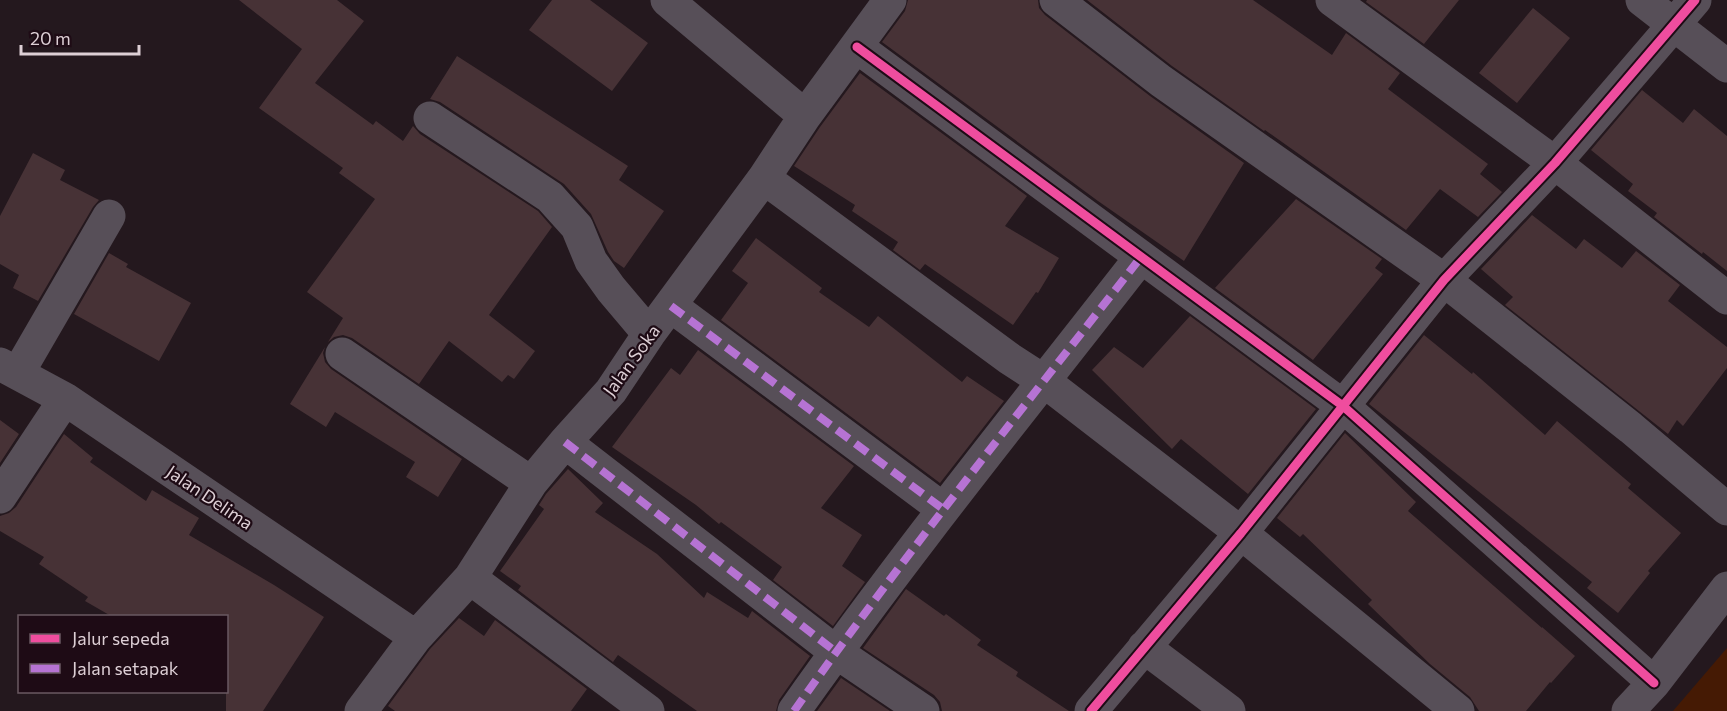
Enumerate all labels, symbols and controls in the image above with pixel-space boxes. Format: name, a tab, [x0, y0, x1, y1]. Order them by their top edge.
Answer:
scale bar	[21, 18, 140, 56]
text: 20 m	[30, 27, 71, 49]
street label: Jalan Soka	[598, 320, 664, 400]
street label: Jalan Delima	[163, 460, 257, 534]
legend	[18, 615, 228, 693]
text: Jalur sepeda	[72, 627, 170, 649]
text: Jalan setapak	[72, 657, 179, 679]

